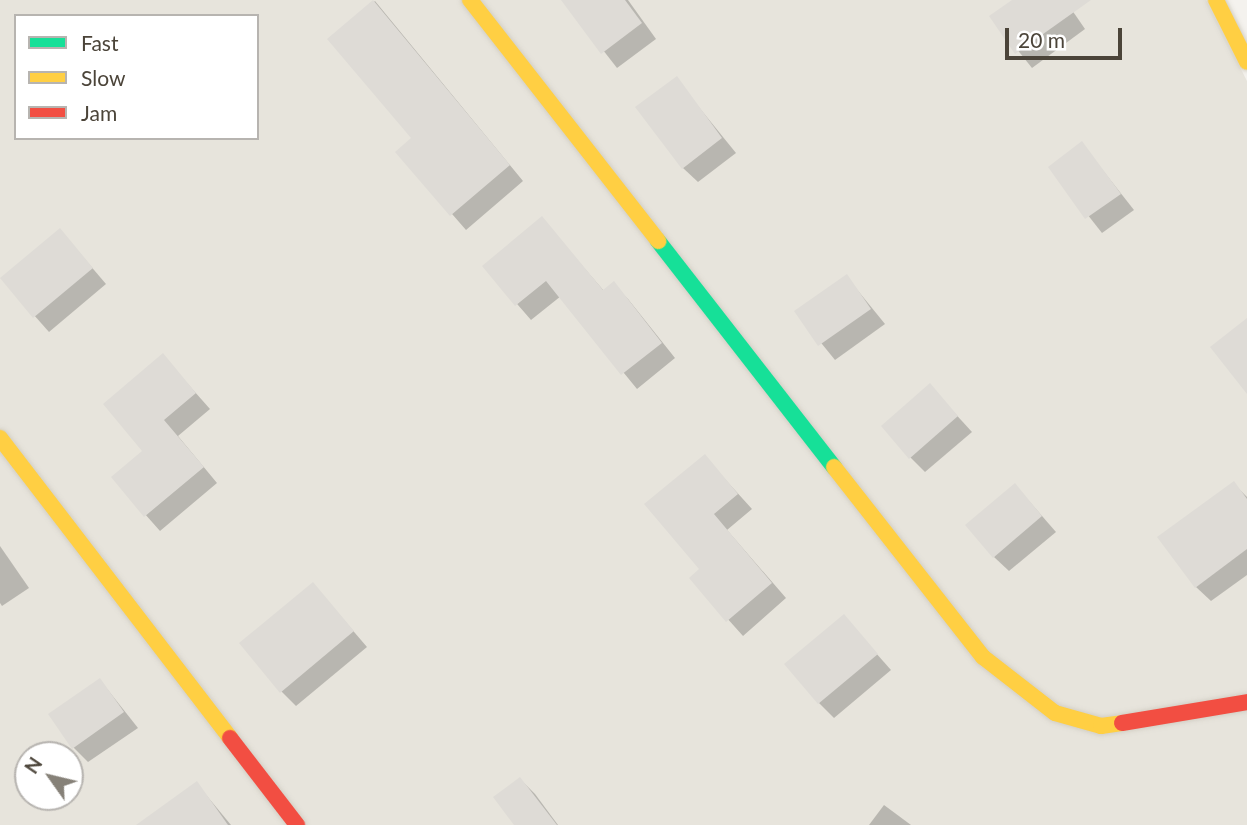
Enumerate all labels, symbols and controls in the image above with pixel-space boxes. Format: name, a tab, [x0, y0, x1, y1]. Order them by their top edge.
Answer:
legend	[14, 14, 259, 140]
scale bar	[1009, 14, 1126, 58]
text: 20 m	[1018, 27, 1065, 52]
text: Fast	[81, 30, 118, 55]
text: Slow	[81, 65, 125, 90]
text: Jam	[81, 100, 117, 125]
north arrow	[14, 741, 84, 811]
text: N	[19, 753, 46, 778]

